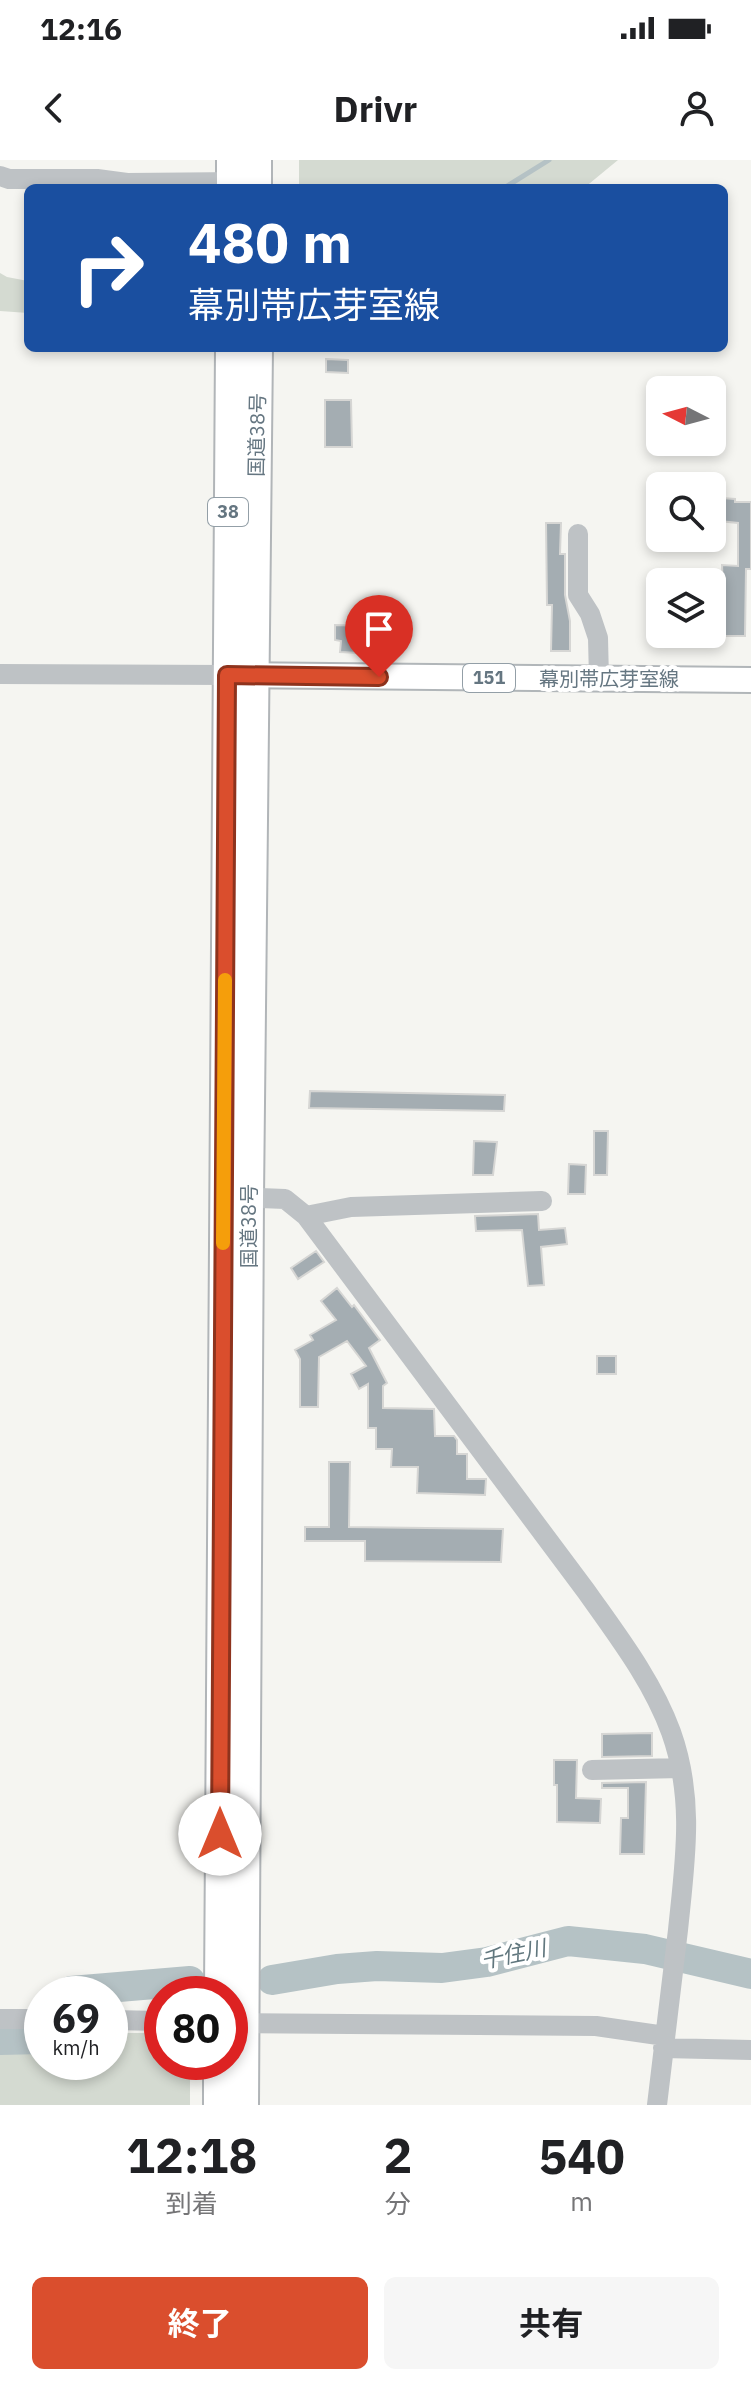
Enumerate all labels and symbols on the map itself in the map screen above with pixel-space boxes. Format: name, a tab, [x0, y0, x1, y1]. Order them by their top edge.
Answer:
north arrow	[646, 376, 726, 456]
street label: 国道38号	[242, 393, 271, 477]
road number: 38	[208, 498, 248, 526]
pin	[345, 595, 413, 677]
road number: 151	[463, 664, 515, 692]
street label: 幕別帯広芽室線	[539, 665, 679, 692]
street label: 国道38号	[235, 1184, 262, 1268]
position arrow	[178, 1792, 262, 1876]
water label: 千住川	[478, 1932, 550, 1975]
speed limit sign: 80	[144, 1976, 248, 2080]

